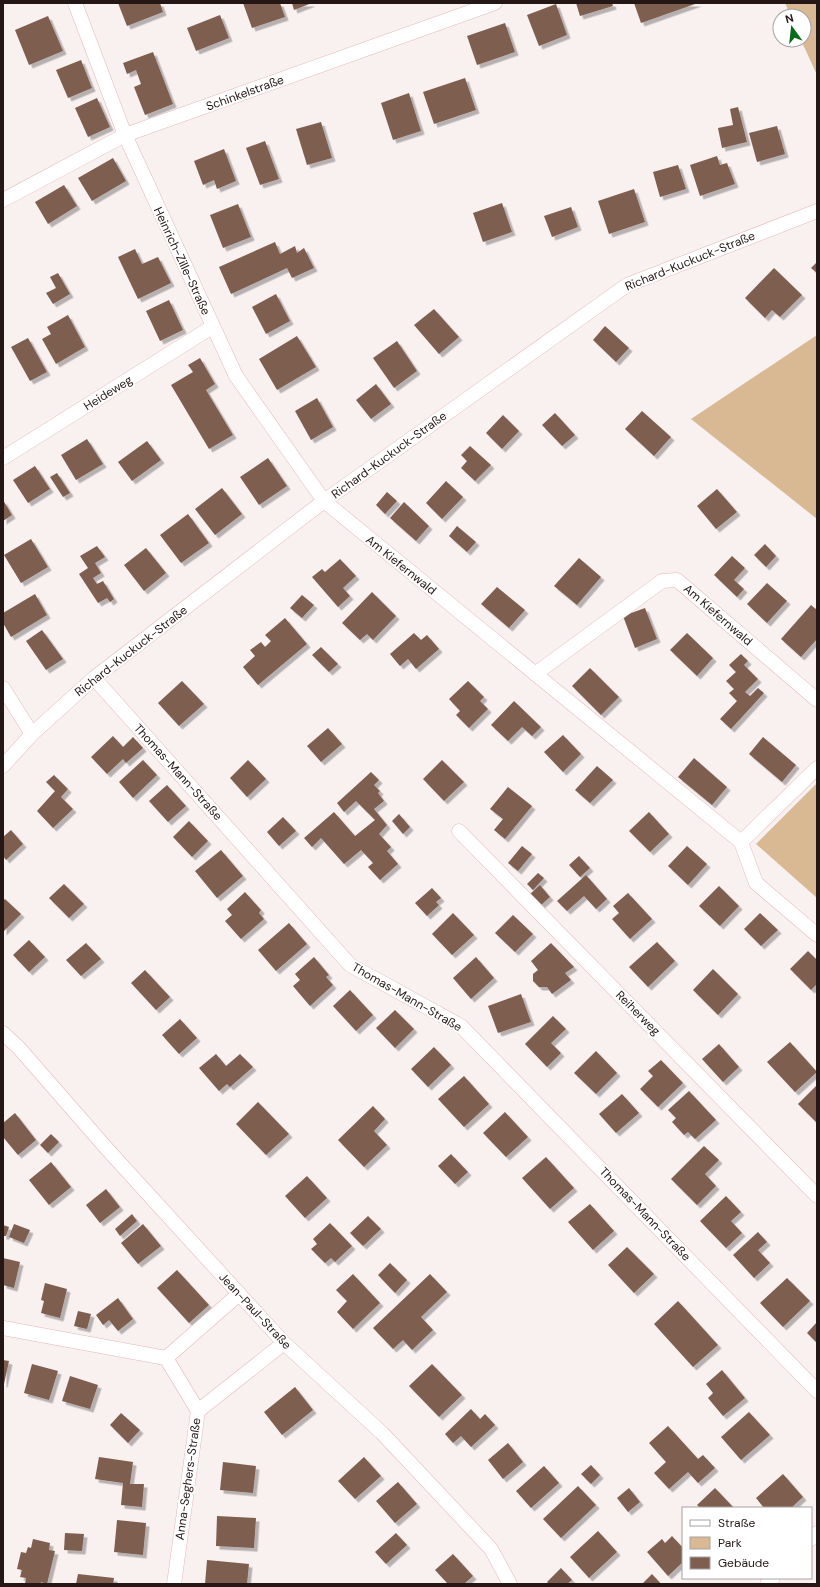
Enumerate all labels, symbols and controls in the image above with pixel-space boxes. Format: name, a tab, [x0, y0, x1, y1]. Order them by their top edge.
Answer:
north arrow	[772, 8, 812, 48]
text: N	[784, 11, 795, 26]
street label: Schinkelstraße	[204, 71, 286, 114]
street label: Heinrich-Zille-Straße	[150, 204, 214, 318]
street label: Richard-Kuckuck-Straße	[623, 228, 757, 294]
street label: Heideweg	[81, 372, 136, 414]
street label: Richard-Kuckuck-Straße	[328, 408, 450, 502]
street label: Am Kiefernwald	[362, 532, 440, 598]
street label: Am Kiefernwald	[680, 581, 756, 649]
street label: Richard-Kuckuck-Straße	[71, 602, 191, 700]
street label: Thomas-Mann-Straße	[130, 720, 226, 824]
street label: Thomas-Mann-Straße	[349, 959, 465, 1035]
street label: Reiherweg	[612, 987, 664, 1039]
street label: Thomas-Mann-Straße	[596, 1164, 694, 1264]
street label: Jean-Paul-Straße	[215, 1269, 295, 1353]
street label: Anna-Seghers-Straße	[172, 1417, 205, 1541]
legend	[682, 1507, 812, 1579]
text: Straße	[718, 1515, 755, 1531]
text: Park	[718, 1535, 742, 1551]
text: Gebäude	[718, 1555, 769, 1571]

